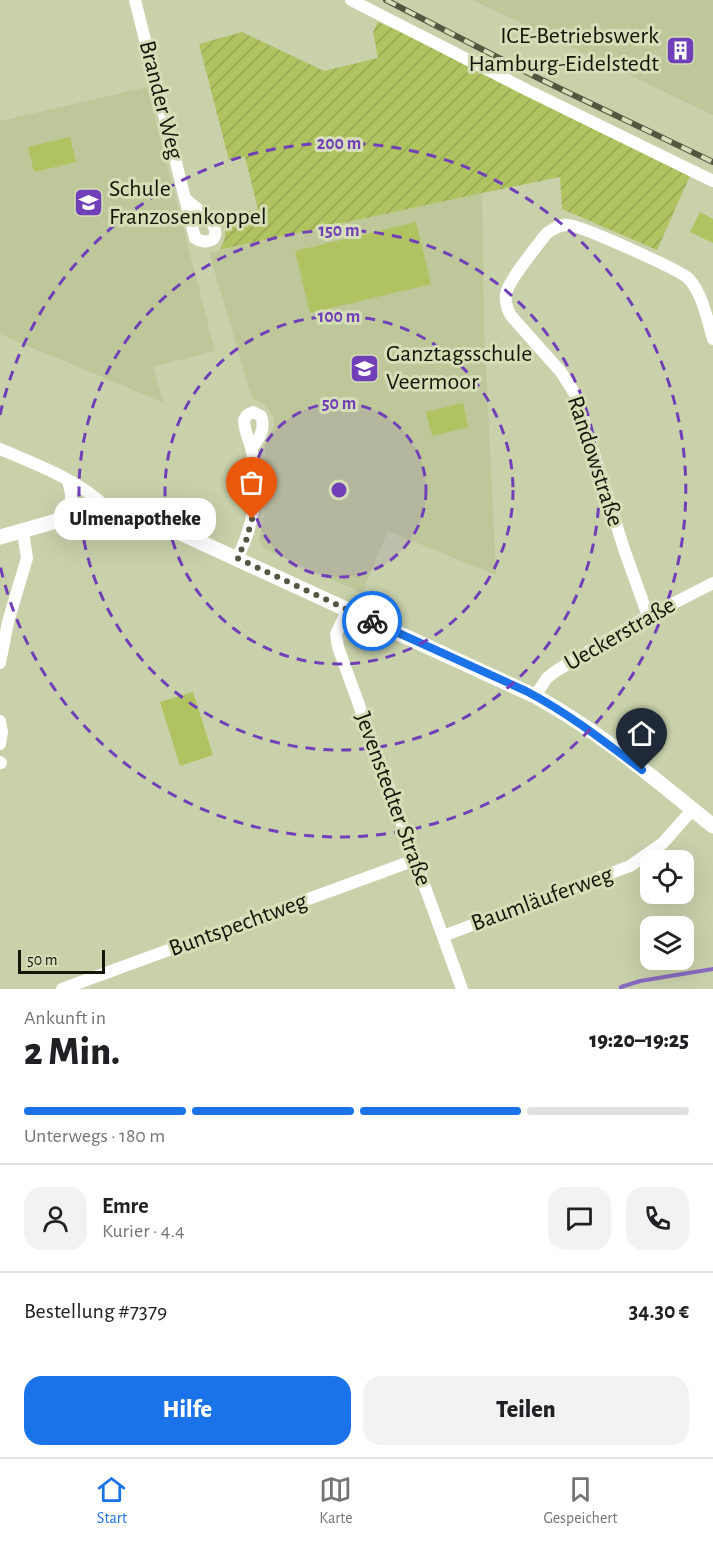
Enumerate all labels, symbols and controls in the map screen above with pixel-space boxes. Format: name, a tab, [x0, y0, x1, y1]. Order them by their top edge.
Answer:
place label: ICE-Betriebswerk Hamburg-Eidelstedt	[468, 24, 659, 76]
building icon: ICE-Betriebswerk Hamburg-Eidelstedt	[664, 34, 696, 66]
street label: Brander Weg	[135, 38, 187, 162]
text: 200 m	[317, 135, 361, 153]
place label: Schule Franzosenkoppel	[109, 177, 267, 229]
school or university icon: Schule Franzosenkoppel	[72, 187, 104, 219]
text: 150 m	[319, 222, 359, 240]
text: 100 m	[318, 308, 360, 326]
place label: Ganztagsschule Veermoor	[386, 342, 532, 394]
school or university icon: Ganztagsschule Veermoor	[349, 352, 381, 384]
street label: Randowstraße	[563, 393, 627, 529]
text: 50 m	[322, 395, 356, 413]
pin	[226, 457, 277, 519]
icon: bag	[235, 466, 268, 499]
centre of rings	[329, 480, 349, 500]
callout: Ulmenapotheke	[54, 498, 216, 540]
text: Ulmenapotheke	[69, 509, 201, 529]
courier	[342, 591, 402, 651]
street label: Ueckerstraße	[561, 593, 679, 675]
icon: bike	[356, 605, 389, 638]
pin	[616, 708, 667, 770]
street label: Jevenstedter Straße	[350, 709, 436, 889]
icon: home	[625, 717, 658, 750]
map controls	[640, 850, 694, 970]
button: locate	[640, 850, 694, 904]
street label: Baumläuferweg	[468, 862, 616, 936]
street label: Buntspechtweg	[166, 889, 310, 961]
button: layers	[640, 916, 694, 970]
scale bar	[18, 947, 105, 974]
text: 50 m	[27, 952, 58, 968]
text: Ankunft in	[24, 1008, 106, 1028]
text: 19:20–19:25	[589, 1029, 689, 1051]
text: 2 Min.	[24, 1033, 120, 1072]
text: Unterwegs · 180 m	[24, 1126, 165, 1146]
button: person	[24, 1187, 87, 1250]
button: chat	[548, 1187, 611, 1250]
button: phone	[626, 1187, 689, 1250]
text: Emre	[102, 1195, 149, 1217]
text: Kurier · 4.4	[102, 1221, 185, 1241]
text: Bestellung #7379	[24, 1300, 167, 1322]
text: 34.30 €	[629, 1300, 689, 1322]
button: Hilfe	[24, 1376, 351, 1445]
button: Teilen	[363, 1376, 689, 1445]
tab: Start	[95, 1473, 128, 1528]
tab: Karte	[319, 1473, 353, 1528]
tab: Gespeichert	[543, 1473, 618, 1528]

